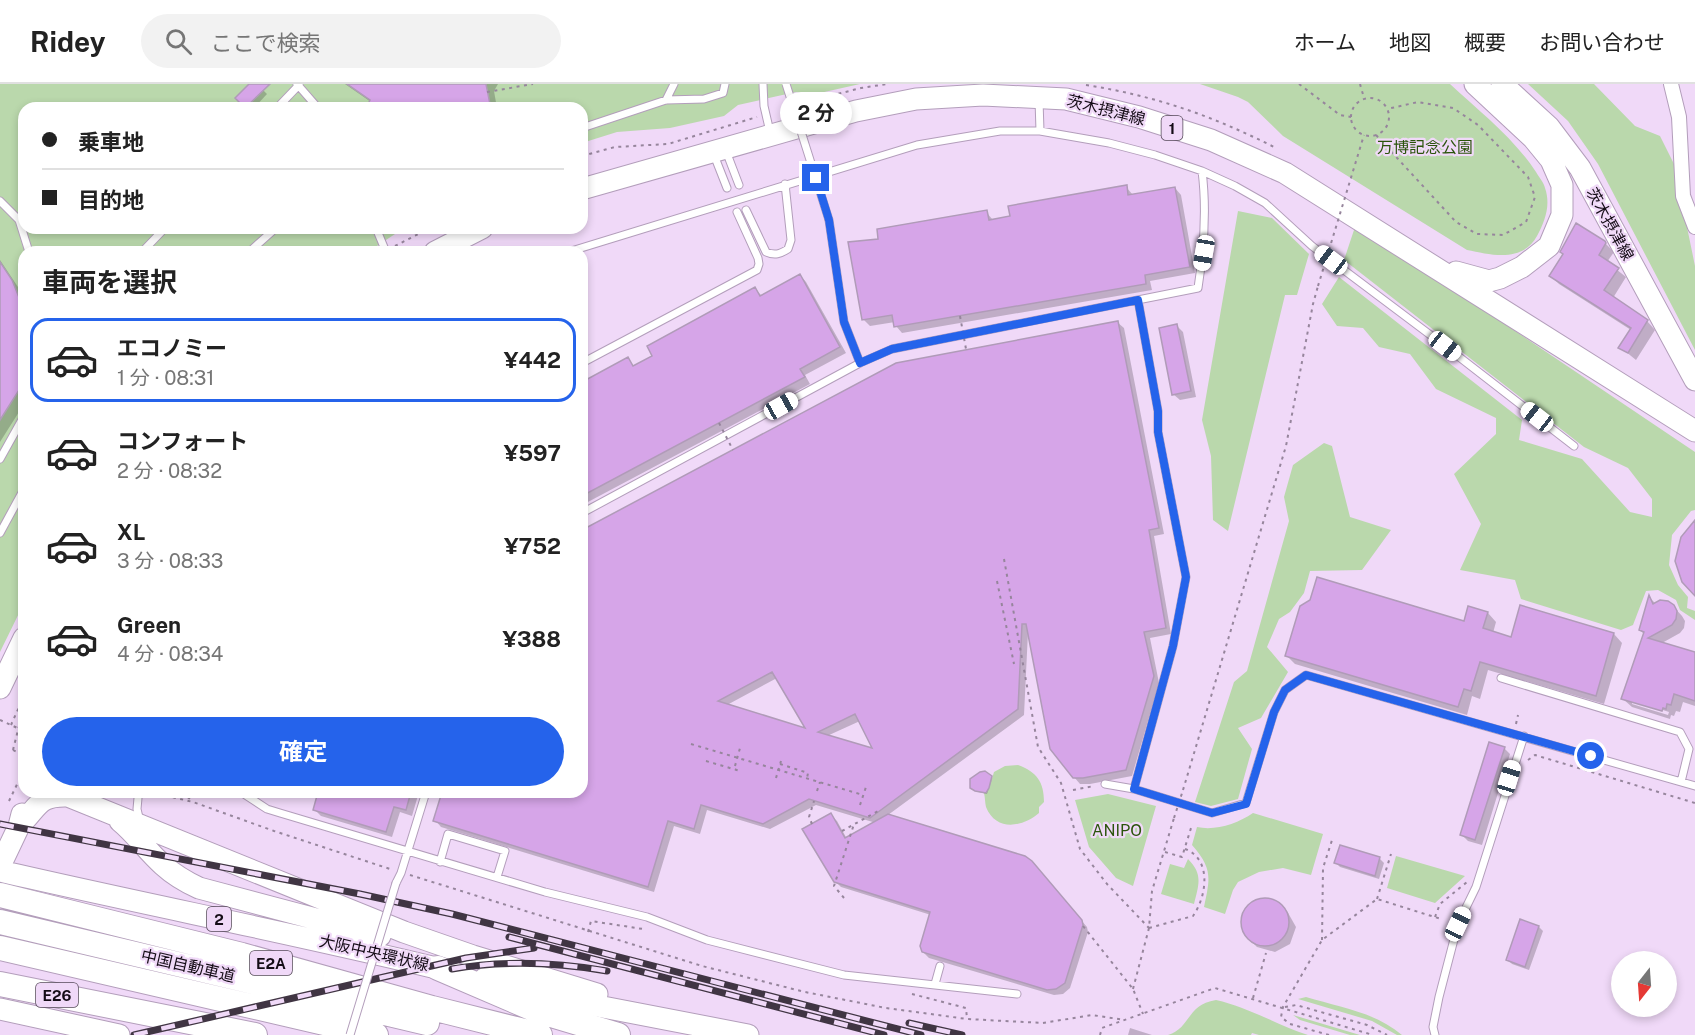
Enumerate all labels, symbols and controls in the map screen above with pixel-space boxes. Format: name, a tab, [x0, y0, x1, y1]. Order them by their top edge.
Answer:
search box	[141, 14, 561, 68]
text: Ridey	[30, 25, 105, 58]
icon: search	[162, 25, 195, 58]
text: ここで検索	[210, 30, 320, 56]
text: ホーム	[1294, 30, 1356, 55]
text: 地図	[1389, 30, 1431, 55]
text: 概要	[1464, 30, 1506, 55]
text: お問い合わせ	[1539, 30, 1665, 55]
callout: 2 分	[780, 91, 852, 133]
street label: 茨木摂津線	[1065, 91, 1147, 129]
text: 2 分	[797, 101, 835, 125]
road number: 1	[1162, 116, 1182, 140]
text: 乗車地	[78, 129, 144, 155]
park label: 万博記念公園	[1377, 138, 1473, 157]
route end	[802, 164, 829, 191]
street label: 茨木摂津線	[1582, 184, 1638, 264]
text: 目的地	[78, 187, 144, 213]
car	[1192, 234, 1216, 272]
car	[1311, 242, 1351, 278]
text: 車両を選択	[42, 266, 177, 298]
car	[1425, 328, 1465, 364]
icon: car	[45, 333, 99, 387]
text: エコノミー	[117, 335, 227, 361]
text: ¥442	[504, 347, 561, 373]
text: 1 分 · 08:31	[117, 366, 215, 390]
car	[761, 389, 801, 423]
car	[1517, 399, 1557, 435]
icon: car	[45, 426, 99, 480]
text: コンフォート	[117, 428, 248, 454]
text: ¥597	[504, 440, 561, 466]
text: 2 分 · 08:32	[117, 459, 222, 483]
icon: car	[45, 519, 99, 573]
text: XL	[117, 519, 145, 545]
text: ¥752	[504, 533, 561, 559]
text: 3 分 · 08:33	[117, 549, 223, 573]
icon: car	[45, 612, 99, 666]
text: Green	[117, 612, 181, 638]
text: ¥388	[502, 626, 561, 652]
text: 4 分 · 08:34	[117, 642, 223, 666]
button: 確定	[42, 717, 564, 786]
route start	[1577, 742, 1604, 769]
car	[1495, 758, 1523, 798]
park label: ANIPO	[1092, 821, 1142, 840]
car	[1442, 904, 1474, 944]
road number: 2	[207, 907, 231, 931]
street label: 大阪中央環状線	[317, 931, 431, 975]
street label: 中国自動車道	[139, 946, 237, 986]
road number: E2A	[250, 951, 292, 975]
north arrow	[1611, 951, 1677, 1017]
map controls	[1611, 951, 1677, 1017]
road number: E26	[36, 983, 78, 1007]

